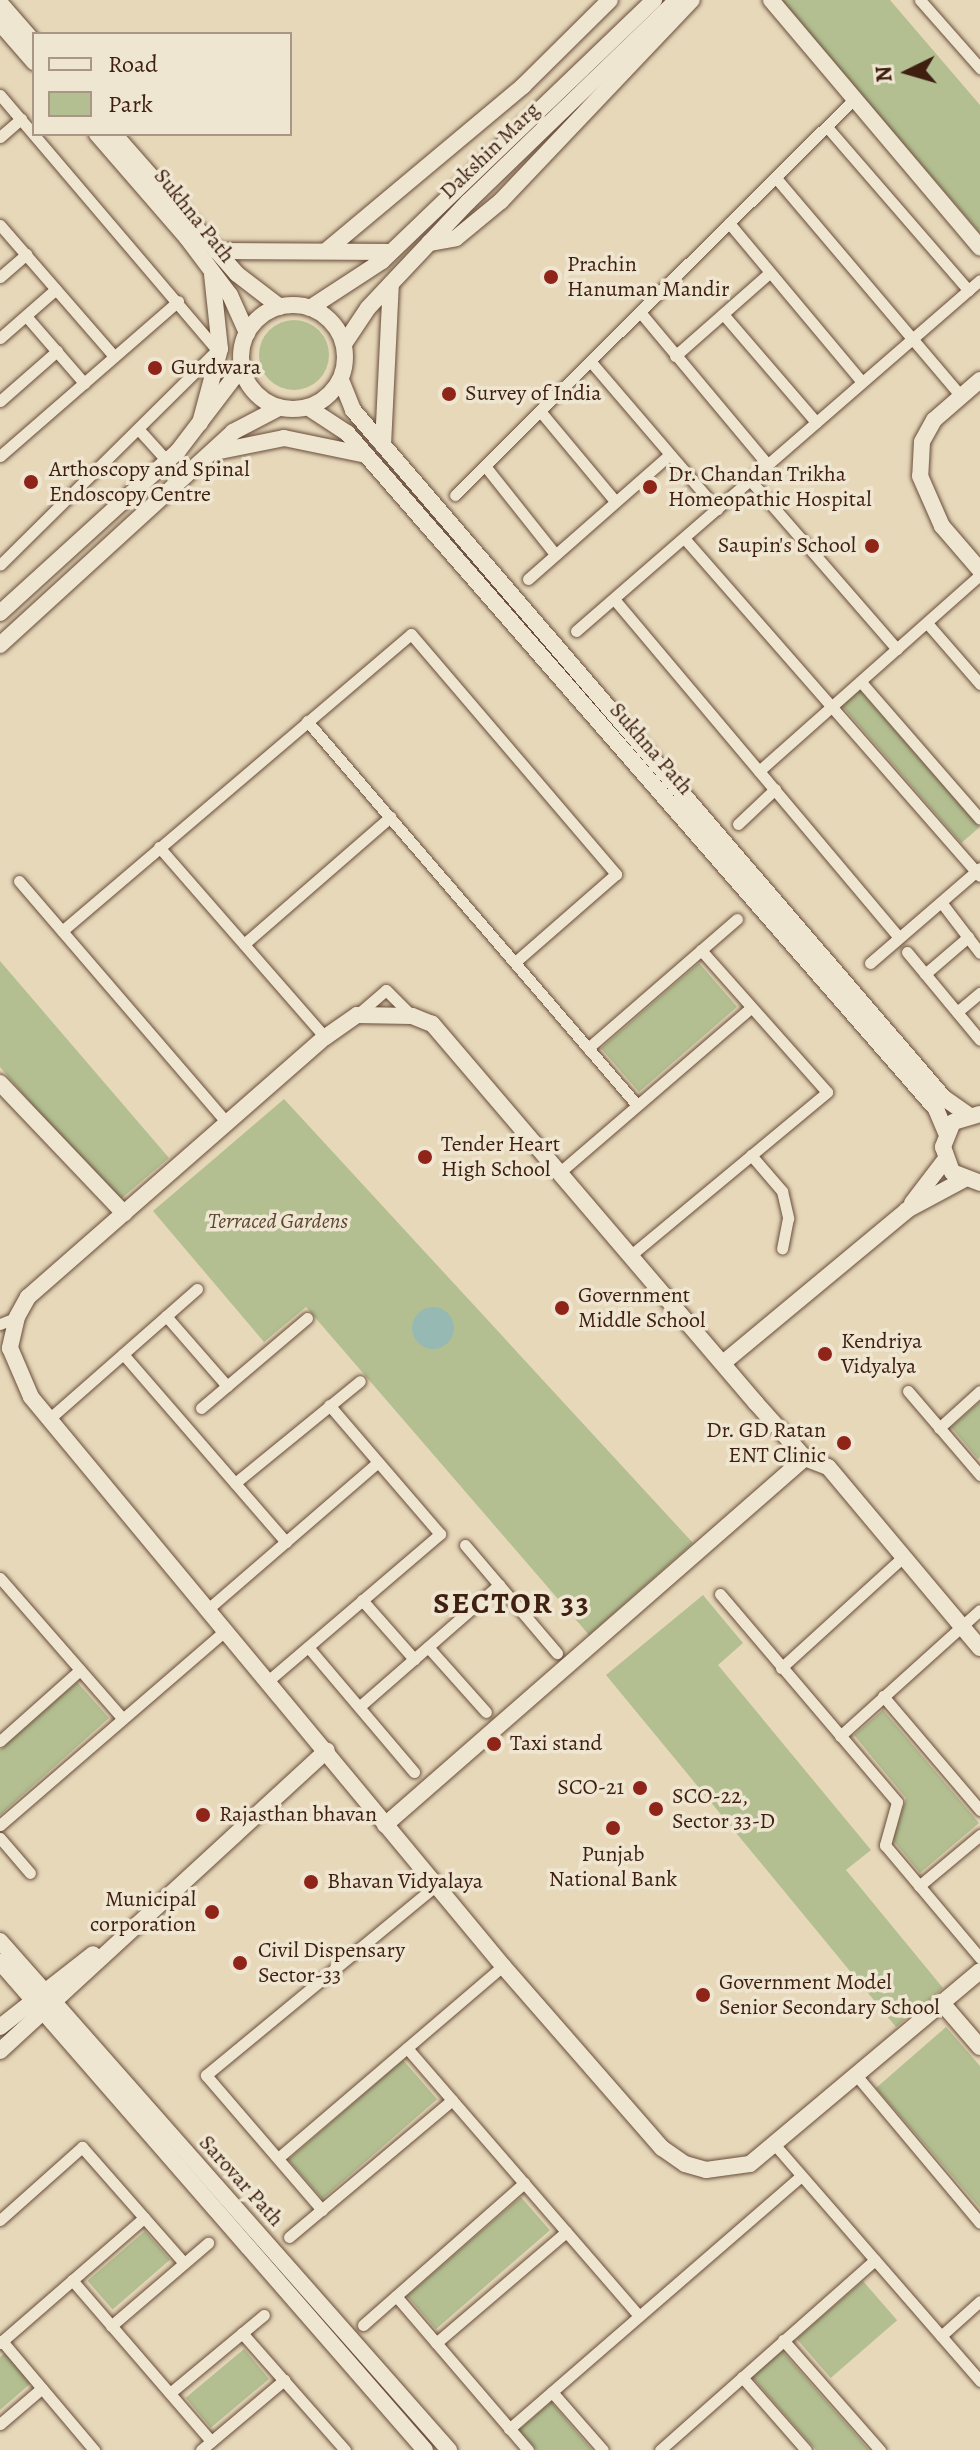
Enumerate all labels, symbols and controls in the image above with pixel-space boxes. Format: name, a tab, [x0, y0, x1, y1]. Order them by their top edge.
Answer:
legend	[32, 32, 292, 136]
north arrow	[868, 32, 948, 112]
text: Road	[108, 48, 158, 80]
text: N	[868, 65, 900, 83]
text: Park	[108, 88, 153, 120]
street label: Dakshin Marg	[435, 97, 545, 205]
street label: Sukhna Path	[148, 163, 240, 269]
place label: Prachin Hanuman Mandir	[567, 251, 729, 302]
marker: Prachin Hanuman Mandir	[542, 268, 560, 286]
place label: Gurdwara	[171, 355, 261, 381]
marker: Gurdwara	[146, 359, 164, 377]
place label: Survey of India	[465, 381, 601, 407]
marker: Survey of India	[440, 385, 458, 403]
place label: Arthoscopy and Spinal Endoscopy Centre	[49, 456, 250, 508]
place label: Dr. Chandan Trikha Homeopathic Hospital	[668, 461, 872, 512]
marker: Arthoscopy and Spinal Endoscopy Centre	[20, 471, 42, 493]
marker: Dr. Chandan Trikha Homeopathic Hospital	[639, 476, 661, 498]
place label: Saupin's School	[718, 533, 856, 559]
marker: Saupin's School	[863, 537, 881, 555]
street label: Sukhna Path	[604, 697, 698, 801]
place label: Tender Heart High School	[441, 1131, 560, 1182]
marker: Tender Heart High School	[416, 1148, 434, 1166]
park label: Terraced Gardens	[208, 1209, 348, 1235]
place label: Government Middle School	[578, 1282, 705, 1334]
marker: Government Middle School	[553, 1299, 571, 1317]
place label: Kendriya Vidyalya	[841, 1328, 922, 1380]
marker: Kendriya Vidyalya	[816, 1345, 834, 1363]
place label: Dr. GD Ratan ENT Clinic	[705, 1417, 826, 1468]
marker: Dr. GD Ratan ENT Clinic	[833, 1432, 855, 1454]
district label: SECTOR 33	[433, 1585, 591, 1621]
place label: Taxi stand	[510, 1731, 602, 1757]
marker: Taxi stand	[485, 1735, 503, 1753]
place label: SCO-21	[557, 1775, 624, 1801]
marker: SCO-21	[631, 1779, 649, 1797]
place label: SCO-22, Sector 33-D	[672, 1783, 775, 1834]
marker: SCO-22, Sector 33-D	[647, 1800, 665, 1818]
place label: Rajasthan bhavan	[219, 1802, 377, 1828]
marker: Rajasthan bhavan	[194, 1806, 212, 1824]
marker: Punjab National Bank	[604, 1819, 622, 1837]
place label: Punjab National Bank	[549, 1841, 677, 1892]
place label: Bhavan Vidyalaya	[327, 1869, 483, 1895]
marker: Bhavan Vidyalaya	[302, 1873, 320, 1891]
place label: Municipal corporation	[90, 1886, 196, 1938]
marker: Municipal corporation	[203, 1903, 221, 1921]
place label: Civil Dispensary Sector-33	[258, 1937, 405, 1988]
marker: Civil Dispensary Sector-33	[229, 1952, 251, 1974]
place label: Government Model Senior Secondary School	[719, 1969, 940, 2020]
marker: Government Model Senior Secondary School	[694, 1986, 712, 2004]
street label: Sarovar Path	[193, 2130, 289, 2232]

